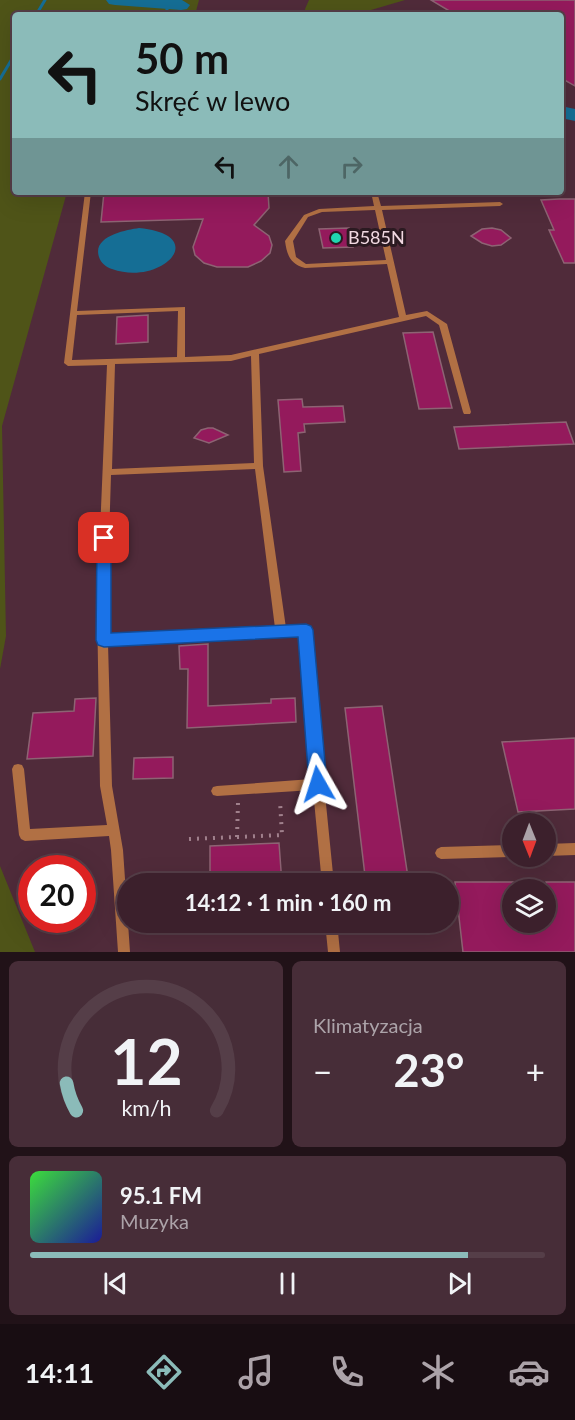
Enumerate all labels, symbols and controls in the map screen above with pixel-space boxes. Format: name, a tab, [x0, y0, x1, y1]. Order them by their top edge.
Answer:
text: 50 m	[135, 33, 229, 83]
icon: left	[36, 36, 114, 114]
text: Skręć w lewo	[135, 84, 290, 117]
icon: left	[209, 150, 242, 183]
icon: ahead	[272, 150, 305, 183]
icon: right	[335, 150, 368, 183]
place label: B585N	[348, 226, 405, 248]
marker: B585N	[329, 231, 343, 245]
pin	[78, 512, 129, 563]
icon: arrive	[87, 521, 120, 554]
position arrow	[286, 752, 350, 816]
north arrow	[502, 813, 556, 867]
map controls	[502, 813, 556, 933]
speed limit sign: 20	[18, 855, 96, 933]
button: layers	[502, 879, 556, 933]
text: 14:12 · 1 min · 160 m	[185, 889, 391, 916]
text: Klimatyzacja	[313, 1013, 423, 1037]
text: 12	[110, 1023, 182, 1098]
text: 23°	[394, 1043, 464, 1097]
text: −	[313, 1051, 332, 1091]
text: +	[526, 1051, 545, 1091]
text: km/h	[121, 1095, 171, 1121]
text: 95.1 FM	[120, 1182, 202, 1209]
text: Muzyka	[120, 1209, 189, 1233]
icon: previous	[99, 1267, 132, 1300]
icon: pause	[271, 1267, 304, 1300]
icon: next	[443, 1267, 476, 1300]
icon: directions	[143, 1351, 185, 1393]
icon: music	[235, 1351, 277, 1393]
icon: phone	[326, 1351, 368, 1393]
icon: climate	[417, 1351, 459, 1393]
icon: car	[508, 1351, 550, 1393]
text: 14:11	[25, 1356, 94, 1389]

